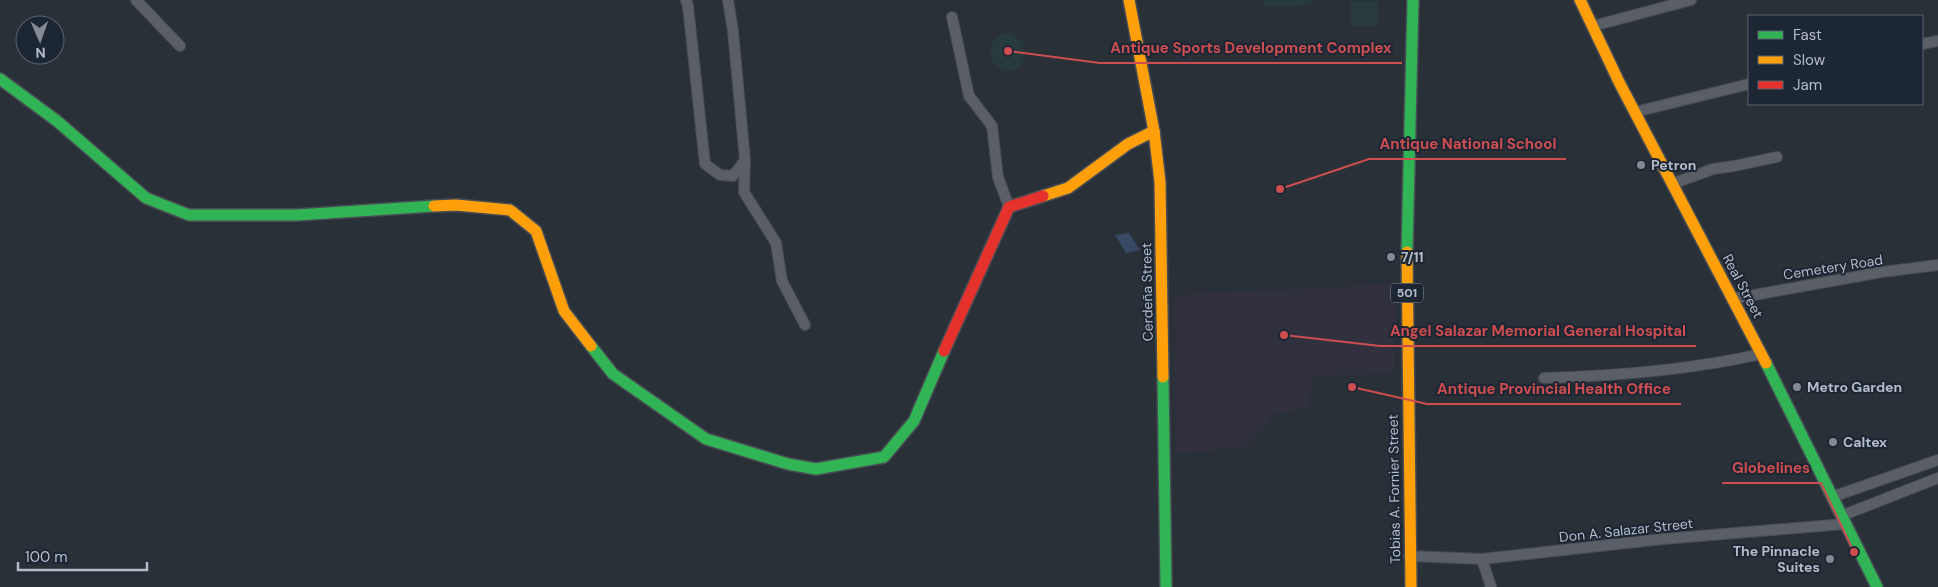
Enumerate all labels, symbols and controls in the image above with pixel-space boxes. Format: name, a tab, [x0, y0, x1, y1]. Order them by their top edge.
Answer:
north arrow	[15, 15, 65, 65]
legend	[1748, 15, 1923, 105]
text: Fast	[1793, 25, 1822, 45]
callout: Antique Sports Development Complex	[1100, 33, 1402, 63]
text: Antique Sports Development Complex	[1110, 38, 1392, 58]
text: N	[35, 44, 46, 62]
text: Slow	[1793, 50, 1826, 70]
text: Jam	[1793, 75, 1822, 95]
callout: Antique National School	[1369, 129, 1566, 159]
text: Antique National School	[1380, 134, 1556, 154]
place label: Petron	[1651, 156, 1696, 174]
marker: Petron	[1635, 159, 1647, 171]
street label: Cerdeña Street	[1137, 243, 1157, 341]
place label: 7/11	[1401, 248, 1424, 266]
street label: Cemetery Road	[1782, 250, 1884, 284]
marker: 7/11	[1385, 251, 1397, 263]
street label: Real Street	[1719, 251, 1767, 321]
road number: 501	[1391, 284, 1423, 302]
callout: Angel Salazar Memorial General Hospital	[1380, 316, 1696, 346]
text: Angel Salazar Memorial General Hospital	[1390, 321, 1686, 341]
callout: Antique Provincial Health Office	[1427, 374, 1681, 404]
place label: Metro Garden	[1807, 378, 1902, 396]
text: Antique Provincial Health Office	[1437, 379, 1671, 399]
marker: Metro Garden	[1791, 381, 1803, 393]
street label: Tobias A. Fornier Street	[1384, 414, 1404, 564]
place label: Caltex	[1843, 433, 1887, 451]
marker: Caltex	[1827, 436, 1839, 448]
callout: Globelines	[1722, 453, 1821, 483]
text: Globelines	[1732, 458, 1810, 478]
street label: Don A. Salazar Street	[1558, 514, 1694, 546]
scale bar	[18, 540, 146, 572]
place label: The Pinnacle Suites	[1733, 542, 1820, 576]
text: 100 m	[25, 547, 68, 567]
marker: The Pinnacle Suites	[1824, 553, 1836, 565]

